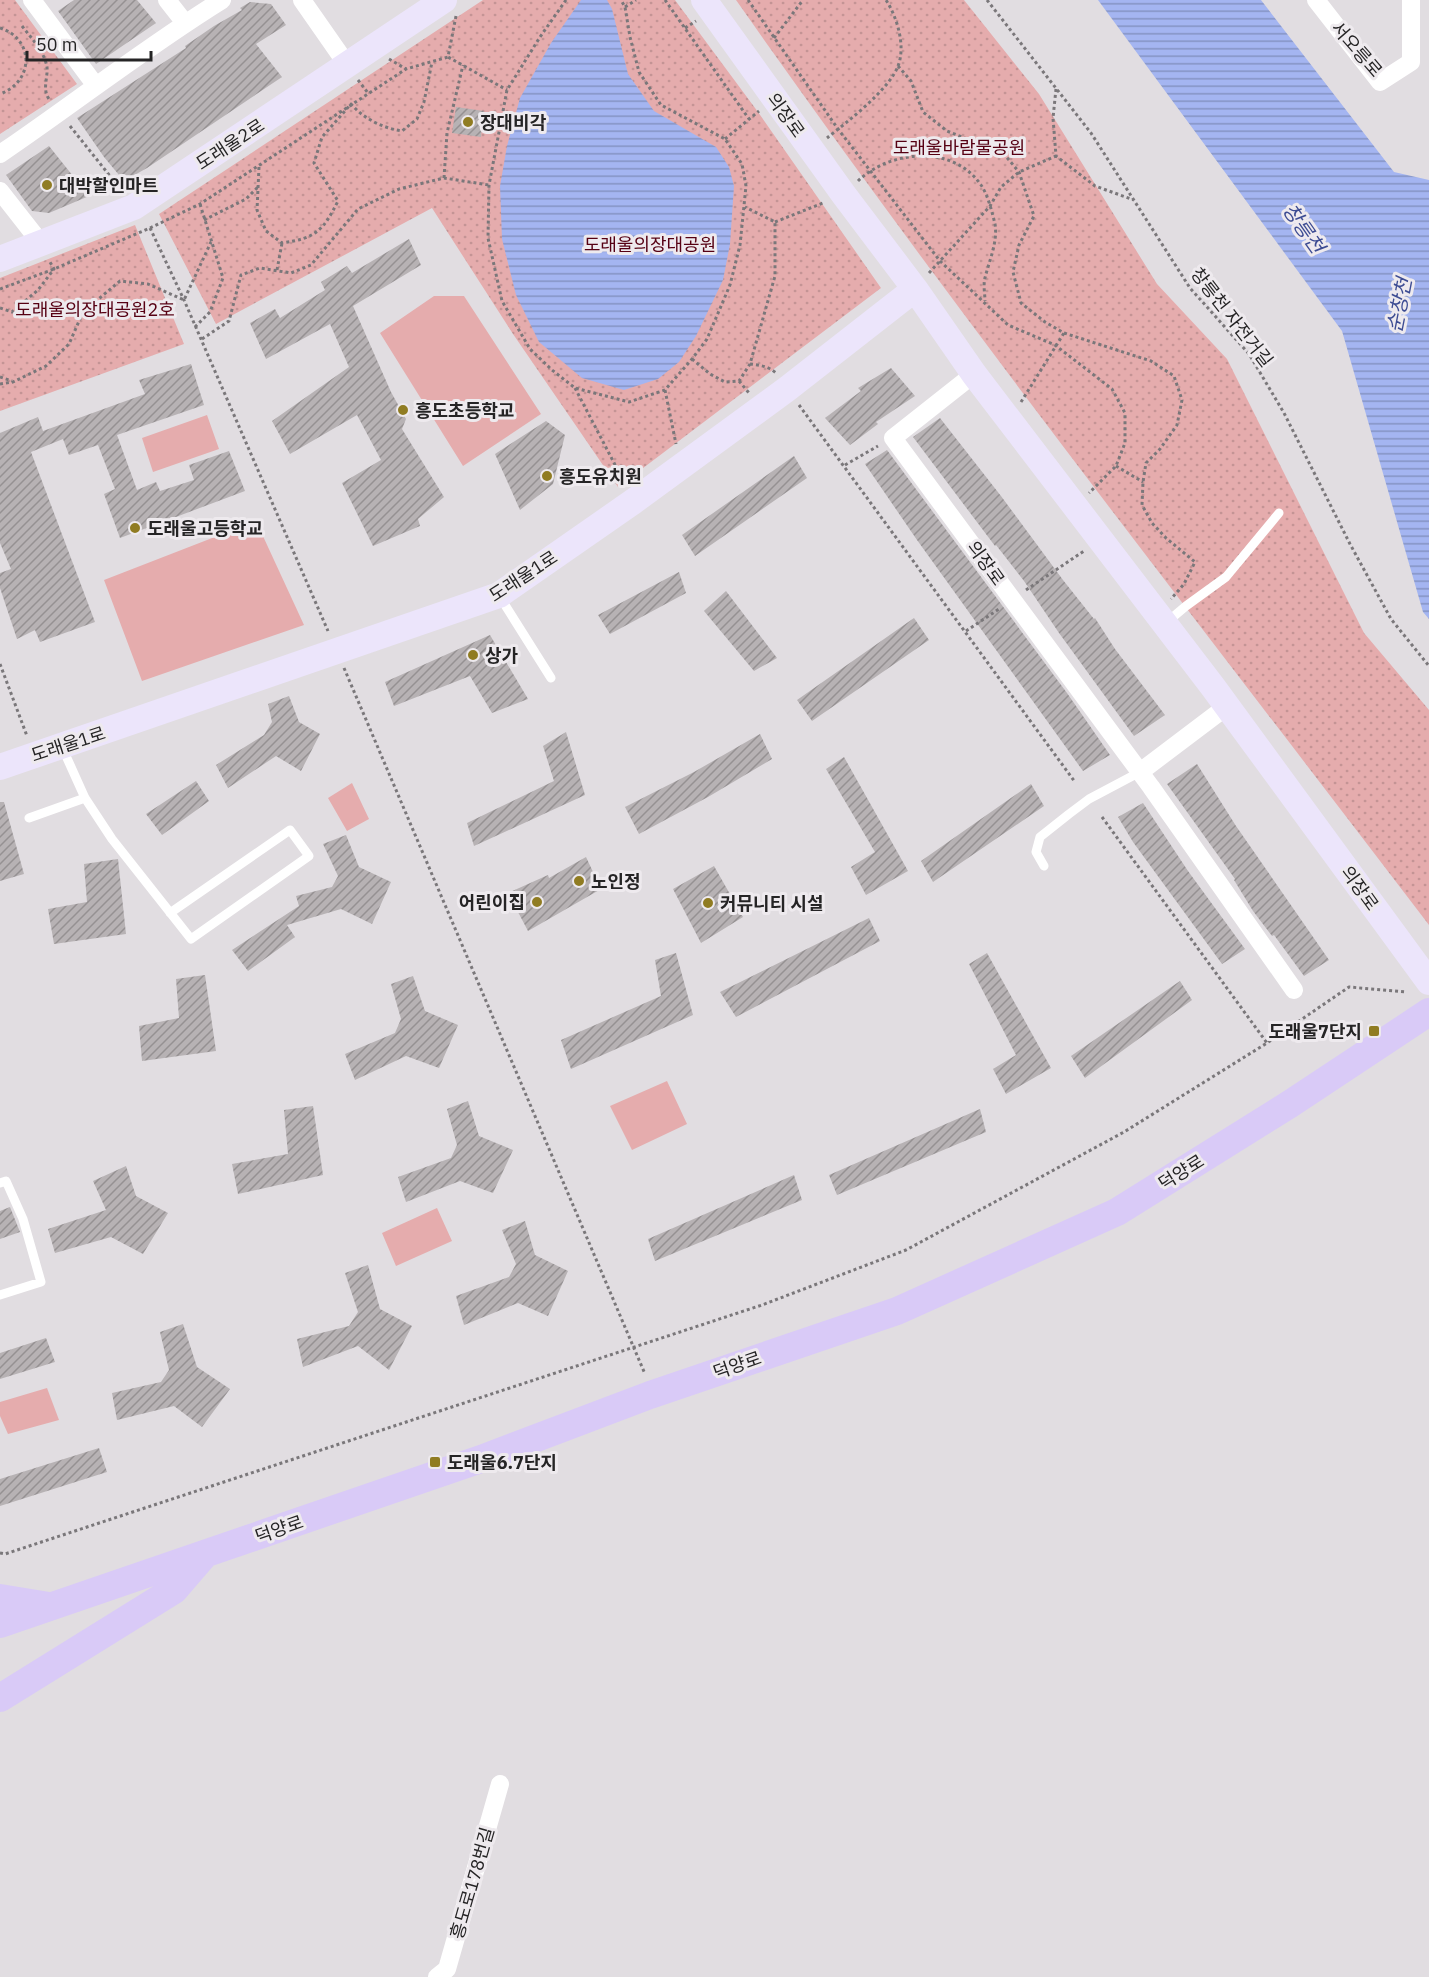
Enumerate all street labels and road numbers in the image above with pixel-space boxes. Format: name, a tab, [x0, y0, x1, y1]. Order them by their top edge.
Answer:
street label: 서오릉로	[1327, 16, 1387, 82]
street label: 의장로	[762, 88, 810, 142]
street label: 도래울2로	[191, 113, 269, 175]
street label: 창릉천 자전거길	[1186, 263, 1278, 371]
street label: 의장로	[962, 536, 1010, 590]
street label: 도래울1로	[484, 545, 562, 607]
street label: 도래울1로	[28, 721, 108, 767]
street label: 의장로	[1336, 861, 1384, 915]
street label: 덕양로	[1154, 1149, 1208, 1195]
street label: 덕양로	[710, 1346, 764, 1384]
street label: 덕양로	[252, 1510, 306, 1548]
street label: 흥도로178번길	[445, 1824, 499, 1942]

